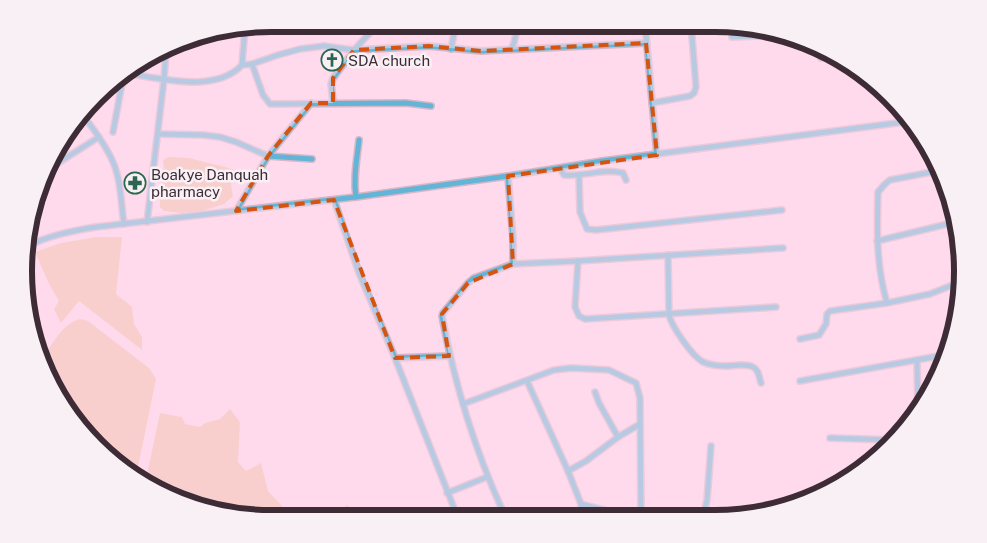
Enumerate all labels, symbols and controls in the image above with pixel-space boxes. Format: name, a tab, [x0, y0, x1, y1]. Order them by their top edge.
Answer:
church icon: SDA church	[320, 48, 344, 72]
place label: SDA church	[348, 52, 430, 69]
place label: Boakye Danquah pharmacy	[151, 166, 268, 200]
pharmacy icon: Boakye Danquah pharmacy	[123, 171, 147, 195]

